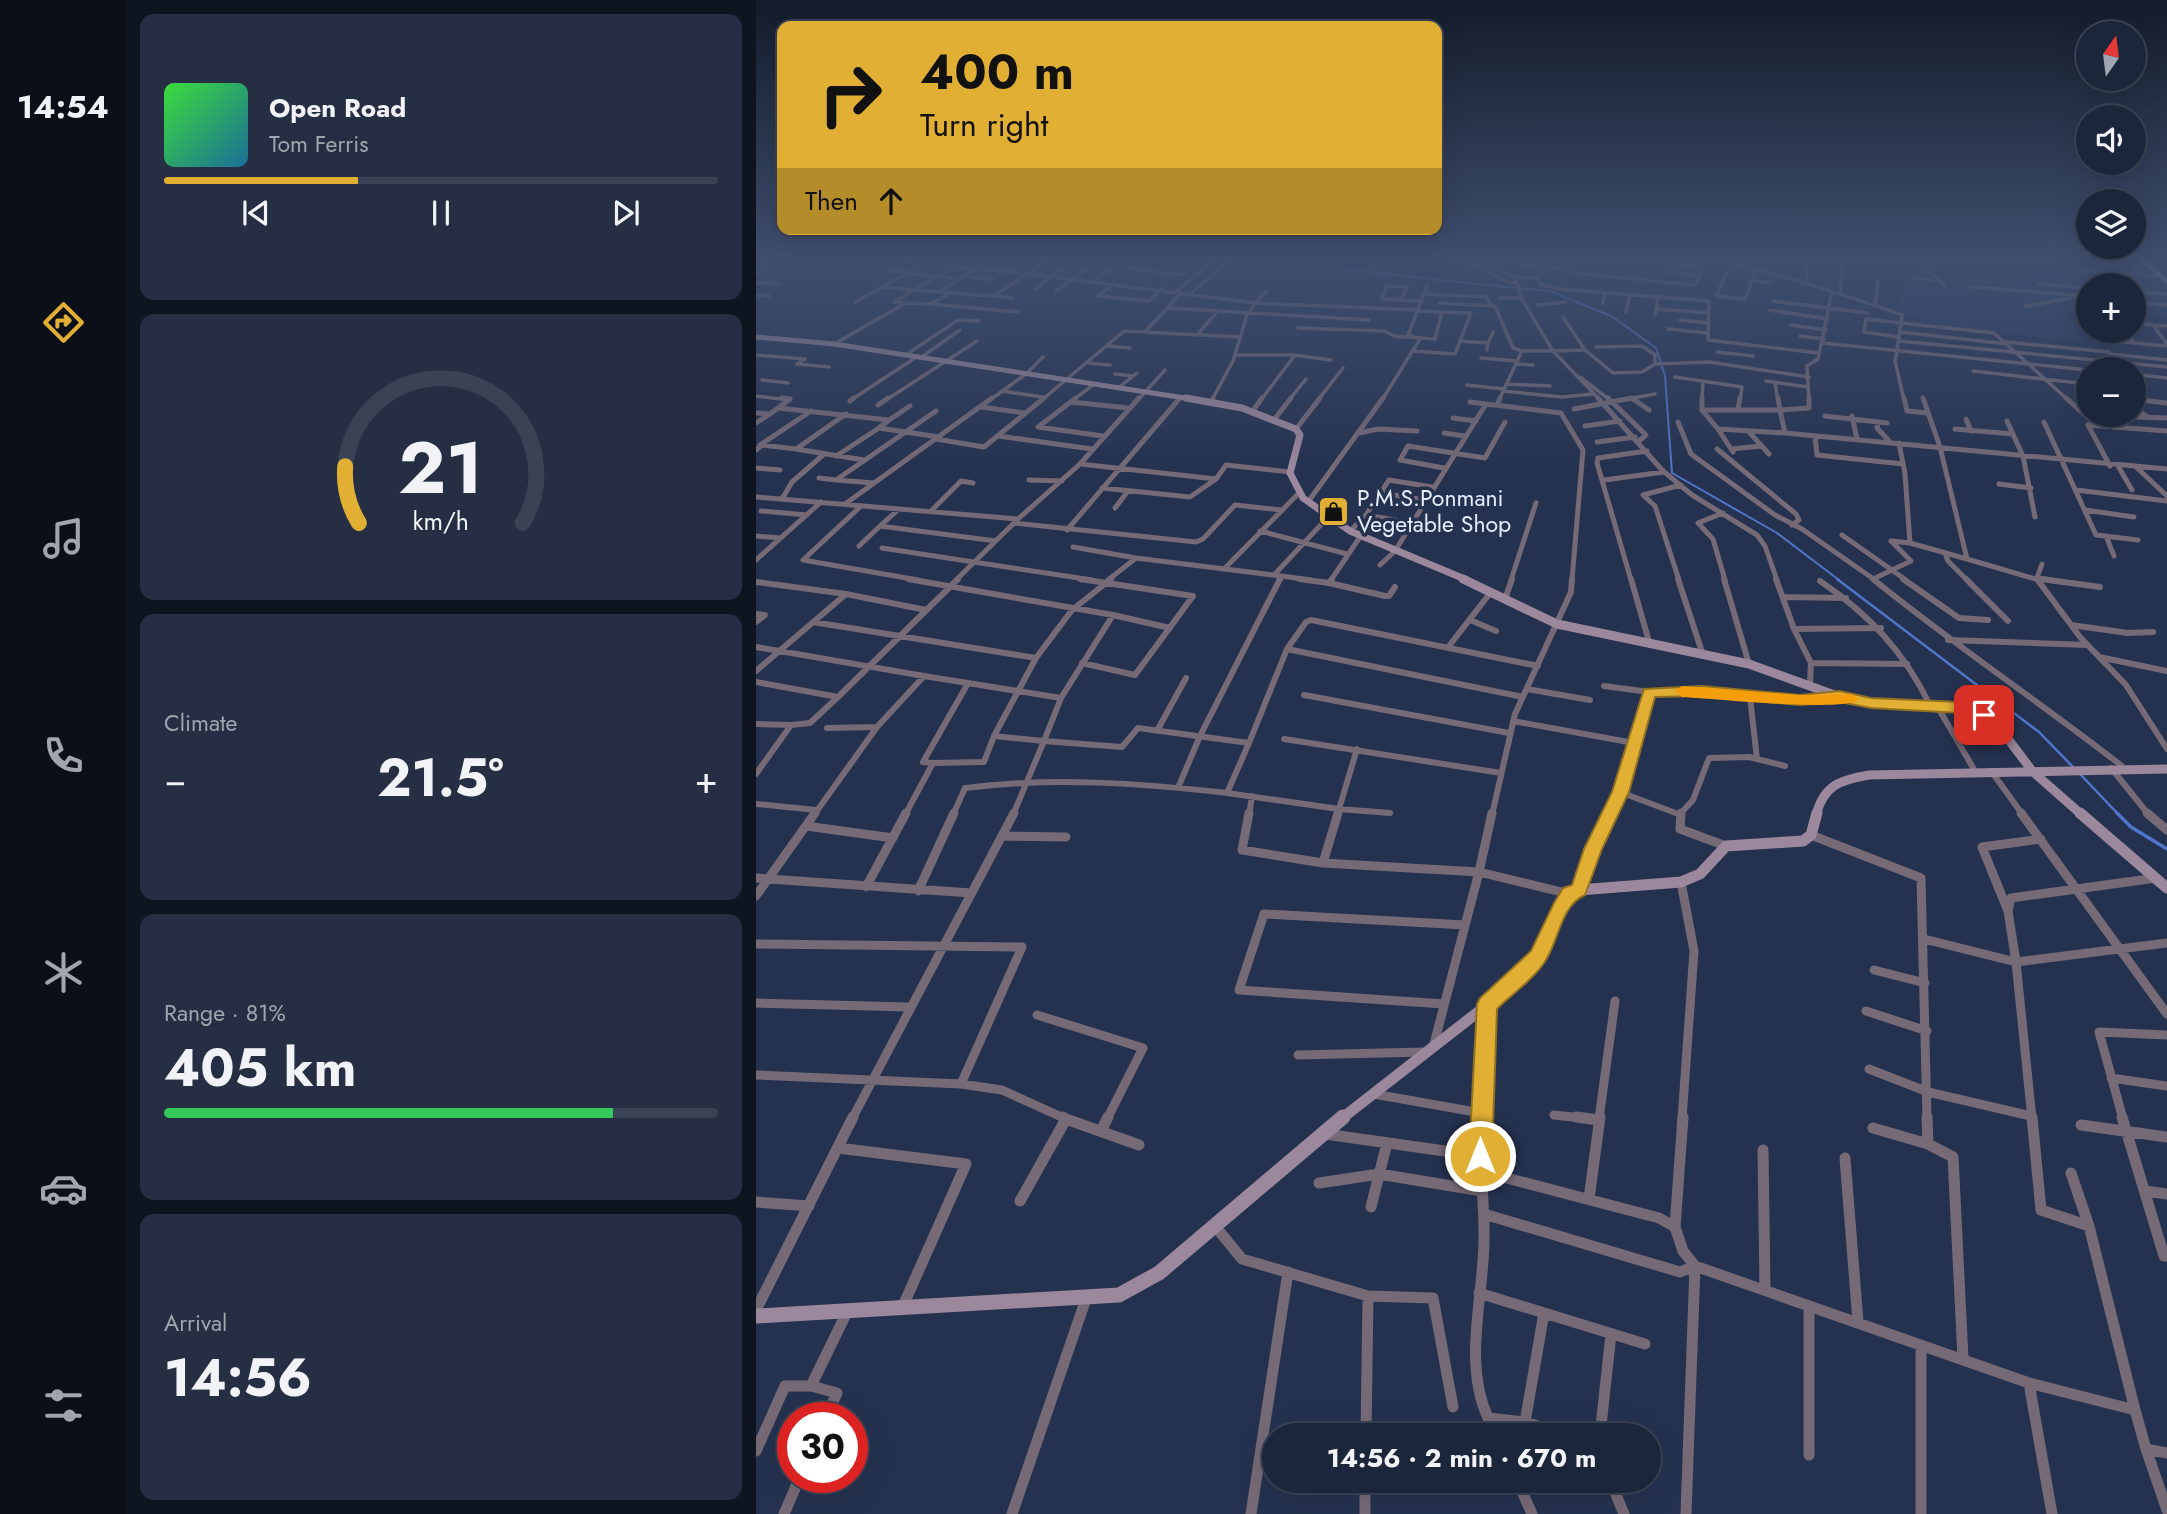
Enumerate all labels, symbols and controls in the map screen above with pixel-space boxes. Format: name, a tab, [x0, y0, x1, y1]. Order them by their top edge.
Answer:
north arrow	[2076, 21, 2146, 91]
map controls	[2076, 21, 2146, 427]
text: 400 m	[920, 37, 1074, 107]
icon: right	[805, 49, 896, 140]
text: 14:54	[17, 84, 109, 130]
text: Open Road	[269, 89, 406, 127]
text: Turn right	[920, 102, 1049, 148]
button: sound	[2076, 105, 2146, 175]
text: Tom Ferris	[269, 127, 368, 161]
text: Then	[805, 182, 858, 220]
icon: ahead	[872, 182, 910, 220]
button: layers	[2076, 189, 2146, 259]
icon: previous	[237, 194, 275, 232]
icon: pause	[422, 194, 460, 232]
icon: next	[607, 194, 645, 232]
button: +	[2076, 273, 2146, 343]
icon: directions	[39, 298, 88, 347]
button: −	[2076, 357, 2146, 427]
text: 21	[399, 415, 483, 520]
place label: P.M.S.Ponmani Vegetable Shop	[1357, 481, 1511, 541]
shop icon: P.M.S.Ponmani Vegetable Shop	[1317, 494, 1351, 528]
text: km/h	[413, 503, 469, 539]
icon: music	[39, 514, 88, 563]
pin	[1954, 685, 2014, 745]
icon: arrive	[1965, 696, 2003, 734]
text: Climate	[164, 706, 237, 740]
icon: phone	[39, 731, 88, 780]
text: 21.5°	[377, 740, 504, 816]
text: −	[164, 752, 186, 807]
text: +	[695, 752, 718, 807]
icon: climate	[39, 948, 88, 997]
text: Range · 81%	[164, 996, 286, 1030]
text: 405 km	[164, 1030, 357, 1106]
position arrow	[1443, 1119, 1517, 1193]
icon: car	[39, 1164, 88, 1213]
text: Arrival	[164, 1306, 227, 1340]
text: 14:56	[164, 1340, 312, 1416]
icon: filters	[39, 1381, 88, 1430]
speed limit sign: 30	[777, 1402, 868, 1493]
text: 14:56 · 2 min · 670 m	[1327, 1439, 1596, 1477]

